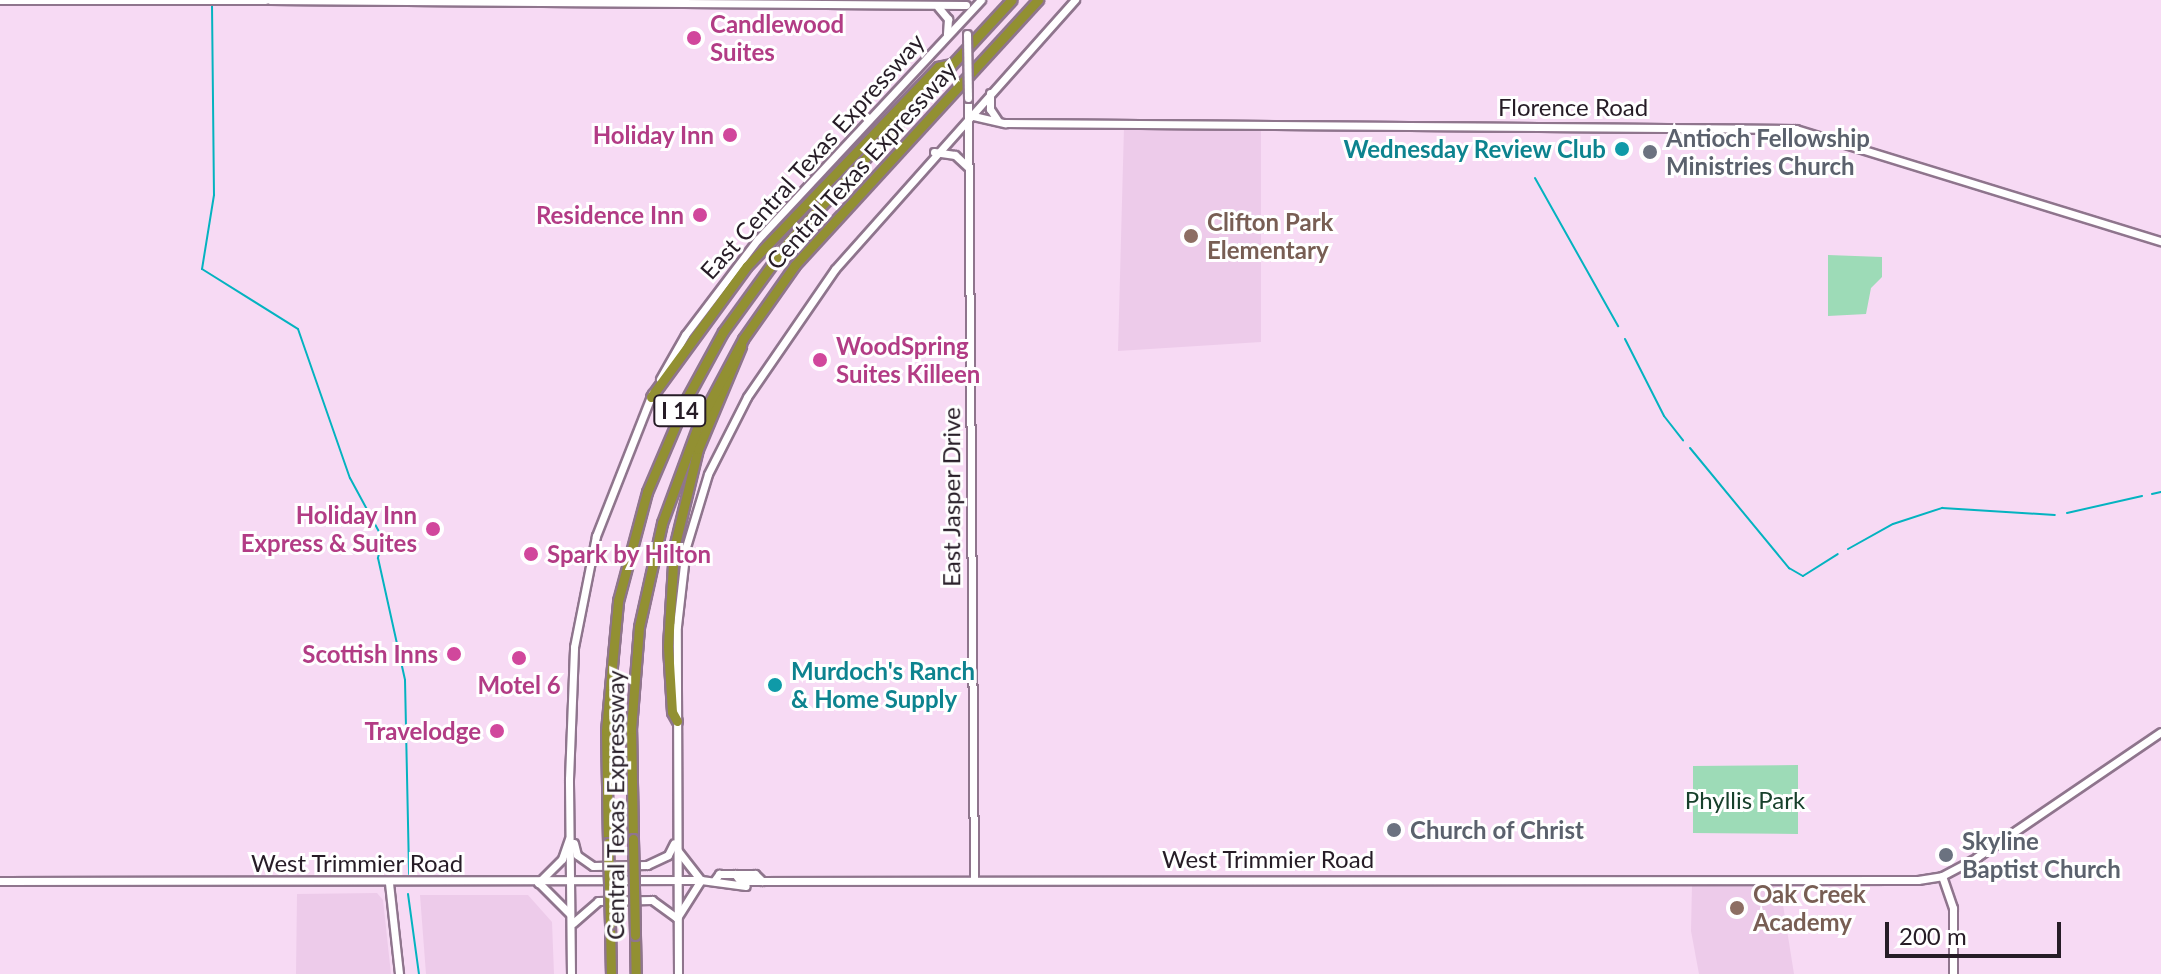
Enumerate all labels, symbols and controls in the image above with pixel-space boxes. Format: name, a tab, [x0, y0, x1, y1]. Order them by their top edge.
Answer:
place label: Candlewood Suites	[710, 10, 844, 66]
street label: East Central Texas Expressway	[694, 27, 930, 285]
marker: Candlewood Suites	[685, 29, 703, 47]
street label: Central Texas Expressway	[760, 55, 962, 275]
street label: Florence Road	[1498, 93, 1648, 121]
place label: Holiday Inn	[592, 121, 714, 149]
place label: Antioch Fellowship Ministries Church	[1666, 124, 1870, 180]
marker: Holiday Inn	[721, 126, 739, 144]
place label: Wednesday Review Club	[1342, 135, 1606, 163]
marker: Wednesday Review Club	[1613, 140, 1631, 158]
marker: Antioch Fellowship Ministries Church	[1641, 143, 1659, 161]
place label: Residence Inn	[536, 201, 684, 229]
marker: Residence Inn	[691, 206, 709, 224]
place label: Clifton Park Elementary	[1207, 208, 1333, 264]
marker: Clifton Park Elementary	[1182, 227, 1200, 245]
place label: WoodSpring Suites Killeen	[836, 332, 980, 388]
marker: WoodSpring Suites Killeen	[811, 351, 829, 369]
road number: I 14	[652, 393, 708, 429]
street label: East Jasper Drive	[937, 407, 965, 587]
place label: Holiday Inn Express & Suites	[241, 501, 417, 557]
marker: Holiday Inn Express & Suites	[424, 520, 442, 538]
place label: Spark by Hilton	[547, 540, 712, 568]
marker: Spark by Hilton	[522, 545, 540, 563]
place label: Scottish Inns	[302, 640, 438, 668]
marker: Scottish Inns	[445, 645, 463, 663]
marker: Motel 6	[510, 649, 528, 667]
place label: Murdoch's Ranch & Home Supply	[791, 657, 975, 713]
street label: Central Texas Expressway	[601, 670, 629, 940]
place label: Motel 6	[477, 671, 561, 699]
marker: Murdoch's Ranch & Home Supply	[766, 676, 784, 694]
place label: Travelodge	[365, 717, 481, 745]
marker: Travelodge	[488, 722, 506, 740]
park label: Phyllis Park	[1685, 786, 1805, 814]
place label: Church of Christ	[1410, 816, 1584, 844]
marker: Church of Christ	[1385, 821, 1403, 839]
place label: Skyline Baptist Church	[1962, 827, 2121, 883]
street label: West Trimmier Road	[1161, 845, 1375, 873]
marker: Skyline Baptist Church	[1937, 846, 1955, 864]
street label: West Trimmier Road	[250, 849, 464, 877]
place label: Oak Creek Academy	[1753, 880, 1866, 936]
marker: Oak Creek Academy	[1728, 899, 1746, 917]
scale bar	[1889, 906, 2065, 956]
text: 200 m	[1899, 921, 1967, 950]

